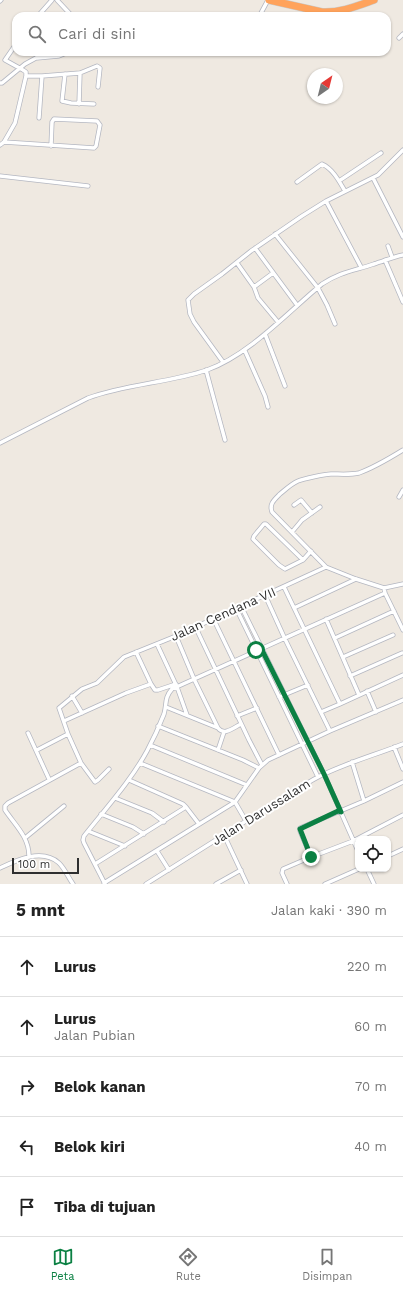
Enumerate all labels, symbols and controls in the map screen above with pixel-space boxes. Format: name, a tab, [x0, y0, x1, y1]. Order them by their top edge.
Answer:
search box	[12, 12, 391, 56]
icon: search	[26, 23, 48, 45]
text: Cari di sini	[58, 25, 136, 43]
north arrow	[307, 68, 343, 104]
street label: Jalan Cendana VII	[168, 584, 278, 644]
route start	[247, 641, 265, 659]
street label: Jalan Darussalam	[209, 776, 313, 848]
map controls	[355, 836, 391, 872]
button: locate	[355, 836, 391, 872]
route end	[302, 848, 320, 866]
scale bar	[12, 856, 79, 875]
text: 100 m	[18, 858, 50, 871]
text: 5 mnt	[16, 900, 65, 920]
text: Jalan kaki · 390 m	[271, 903, 387, 918]
icon: ahead	[16, 956, 38, 978]
text: Lurus	[54, 958, 96, 976]
text: 220 m	[347, 959, 387, 974]
text: Lurus	[54, 1010, 96, 1028]
icon: ahead	[16, 1016, 38, 1038]
text: 60 m	[354, 1019, 387, 1034]
text: Jalan Pubian	[54, 1028, 135, 1043]
icon: right	[16, 1076, 38, 1098]
text: Belok kanan	[54, 1078, 145, 1096]
text: 70 m	[355, 1079, 387, 1094]
icon: left	[16, 1136, 38, 1158]
text: Belok kiri	[54, 1138, 125, 1156]
text: 40 m	[354, 1139, 387, 1154]
icon: arrive	[16, 1196, 38, 1218]
text: Tiba di tujuan	[54, 1198, 156, 1216]
tab: Peta	[51, 1246, 74, 1283]
tab: Rute	[176, 1246, 201, 1283]
tab: Disimpan	[302, 1246, 352, 1283]

